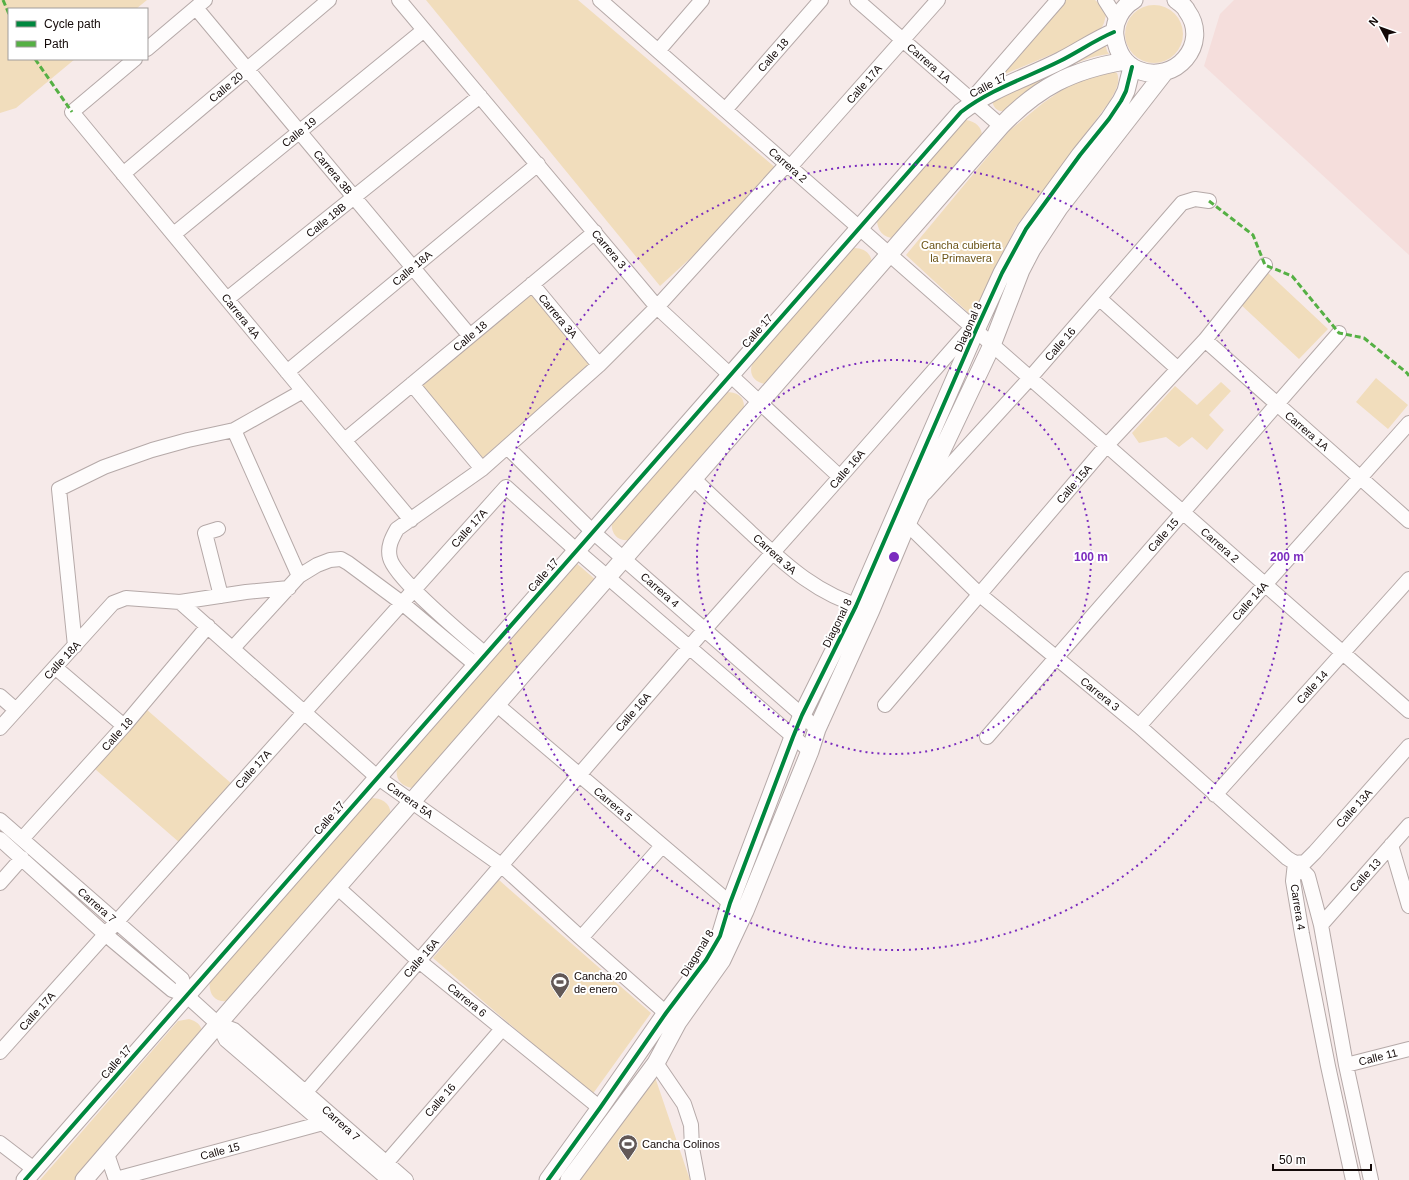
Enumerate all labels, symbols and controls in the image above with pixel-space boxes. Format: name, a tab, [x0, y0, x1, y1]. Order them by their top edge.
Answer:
legend	[8, 8, 148, 60]
north arrow	[1361, 8, 1401, 48]
text: N	[1366, 14, 1381, 28]
text: Cycle path	[44, 17, 101, 31]
street label: Calle 18	[755, 36, 791, 74]
text: Path	[44, 37, 69, 51]
street label: Carrera 1A	[905, 41, 954, 86]
street label: Calle 17A	[844, 62, 885, 106]
street label: Calle 20	[207, 69, 245, 105]
street label: Calle 17	[967, 70, 1009, 100]
street label: Calle 19	[280, 115, 318, 149]
street label: Carrera 2	[767, 145, 809, 185]
street label: Carrera 3B	[311, 148, 355, 196]
street label: Calle 18B	[304, 200, 348, 240]
street label: Carrera 3	[589, 227, 629, 271]
park label: Cancha cubierta la Primavera	[921, 239, 1002, 264]
street label: Calle 18A	[390, 248, 435, 288]
street label: Carrera 4A	[219, 291, 263, 341]
street label: Carrera 3A	[536, 292, 580, 341]
street label: Diagonal 8	[952, 301, 984, 353]
street label: Calle 17	[739, 312, 775, 350]
street label: Calle 18	[451, 318, 489, 354]
street label: Calle 16	[1042, 325, 1078, 363]
street label: Carrera 1A	[1283, 409, 1332, 454]
street label: Calle 16A	[827, 447, 868, 491]
street label: Calle 15A	[1054, 462, 1095, 506]
street label: Calle 17A	[449, 506, 490, 550]
street label: Calle 15	[1145, 516, 1181, 554]
street label: Carrera 2	[1199, 525, 1241, 565]
street label: Carrera 3A	[751, 532, 799, 577]
centre of rings	[887, 550, 901, 564]
text: 100 m	[1074, 550, 1108, 564]
text: 200 m	[1270, 550, 1304, 564]
street label: Calle 17	[525, 556, 561, 594]
street label: Carrera 4	[639, 570, 681, 610]
street label: Calle 14A	[1230, 579, 1271, 623]
street label: Diagonal 8	[820, 597, 854, 649]
street label: Calle 18A	[41, 638, 83, 682]
street label: Calle 14	[1294, 668, 1330, 706]
street label: Carrera 3	[1078, 675, 1122, 713]
street label: Calle 16A	[613, 690, 654, 734]
street label: Calle 18	[99, 715, 135, 753]
street label: Calle 17A	[233, 747, 274, 791]
street label: Carrera 5A	[385, 780, 436, 821]
street label: Carrera 5	[591, 784, 635, 824]
street label: Calle 13A	[1334, 786, 1375, 830]
street label: Calle 17	[311, 799, 347, 837]
street label: Calle 13	[1347, 856, 1383, 894]
street label: Carrera 4	[1288, 883, 1308, 931]
street label: Carrera 7	[76, 885, 118, 925]
street label: Diagonal 8	[678, 928, 716, 978]
street label: Calle 16A	[401, 936, 442, 980]
place label: Cancha 20 de enero	[574, 970, 627, 995]
sports icon: Cancha 20 de enero	[549, 971, 571, 999]
street label: Carrera 6	[445, 981, 489, 1019]
street label: Calle 17A	[17, 989, 58, 1033]
street label: Calle 17	[98, 1043, 134, 1081]
street label: Calle 11	[1357, 1046, 1399, 1068]
street label: Calle 16	[422, 1081, 458, 1119]
street label: Carrera 7	[320, 1103, 362, 1143]
sports icon: Cancha Colinos	[617, 1133, 639, 1161]
place label: Cancha Colinos	[642, 1138, 720, 1150]
street label: Calle 15	[199, 1140, 241, 1162]
scale bar	[1273, 1146, 1371, 1172]
text: 50 m	[1279, 1153, 1306, 1167]

